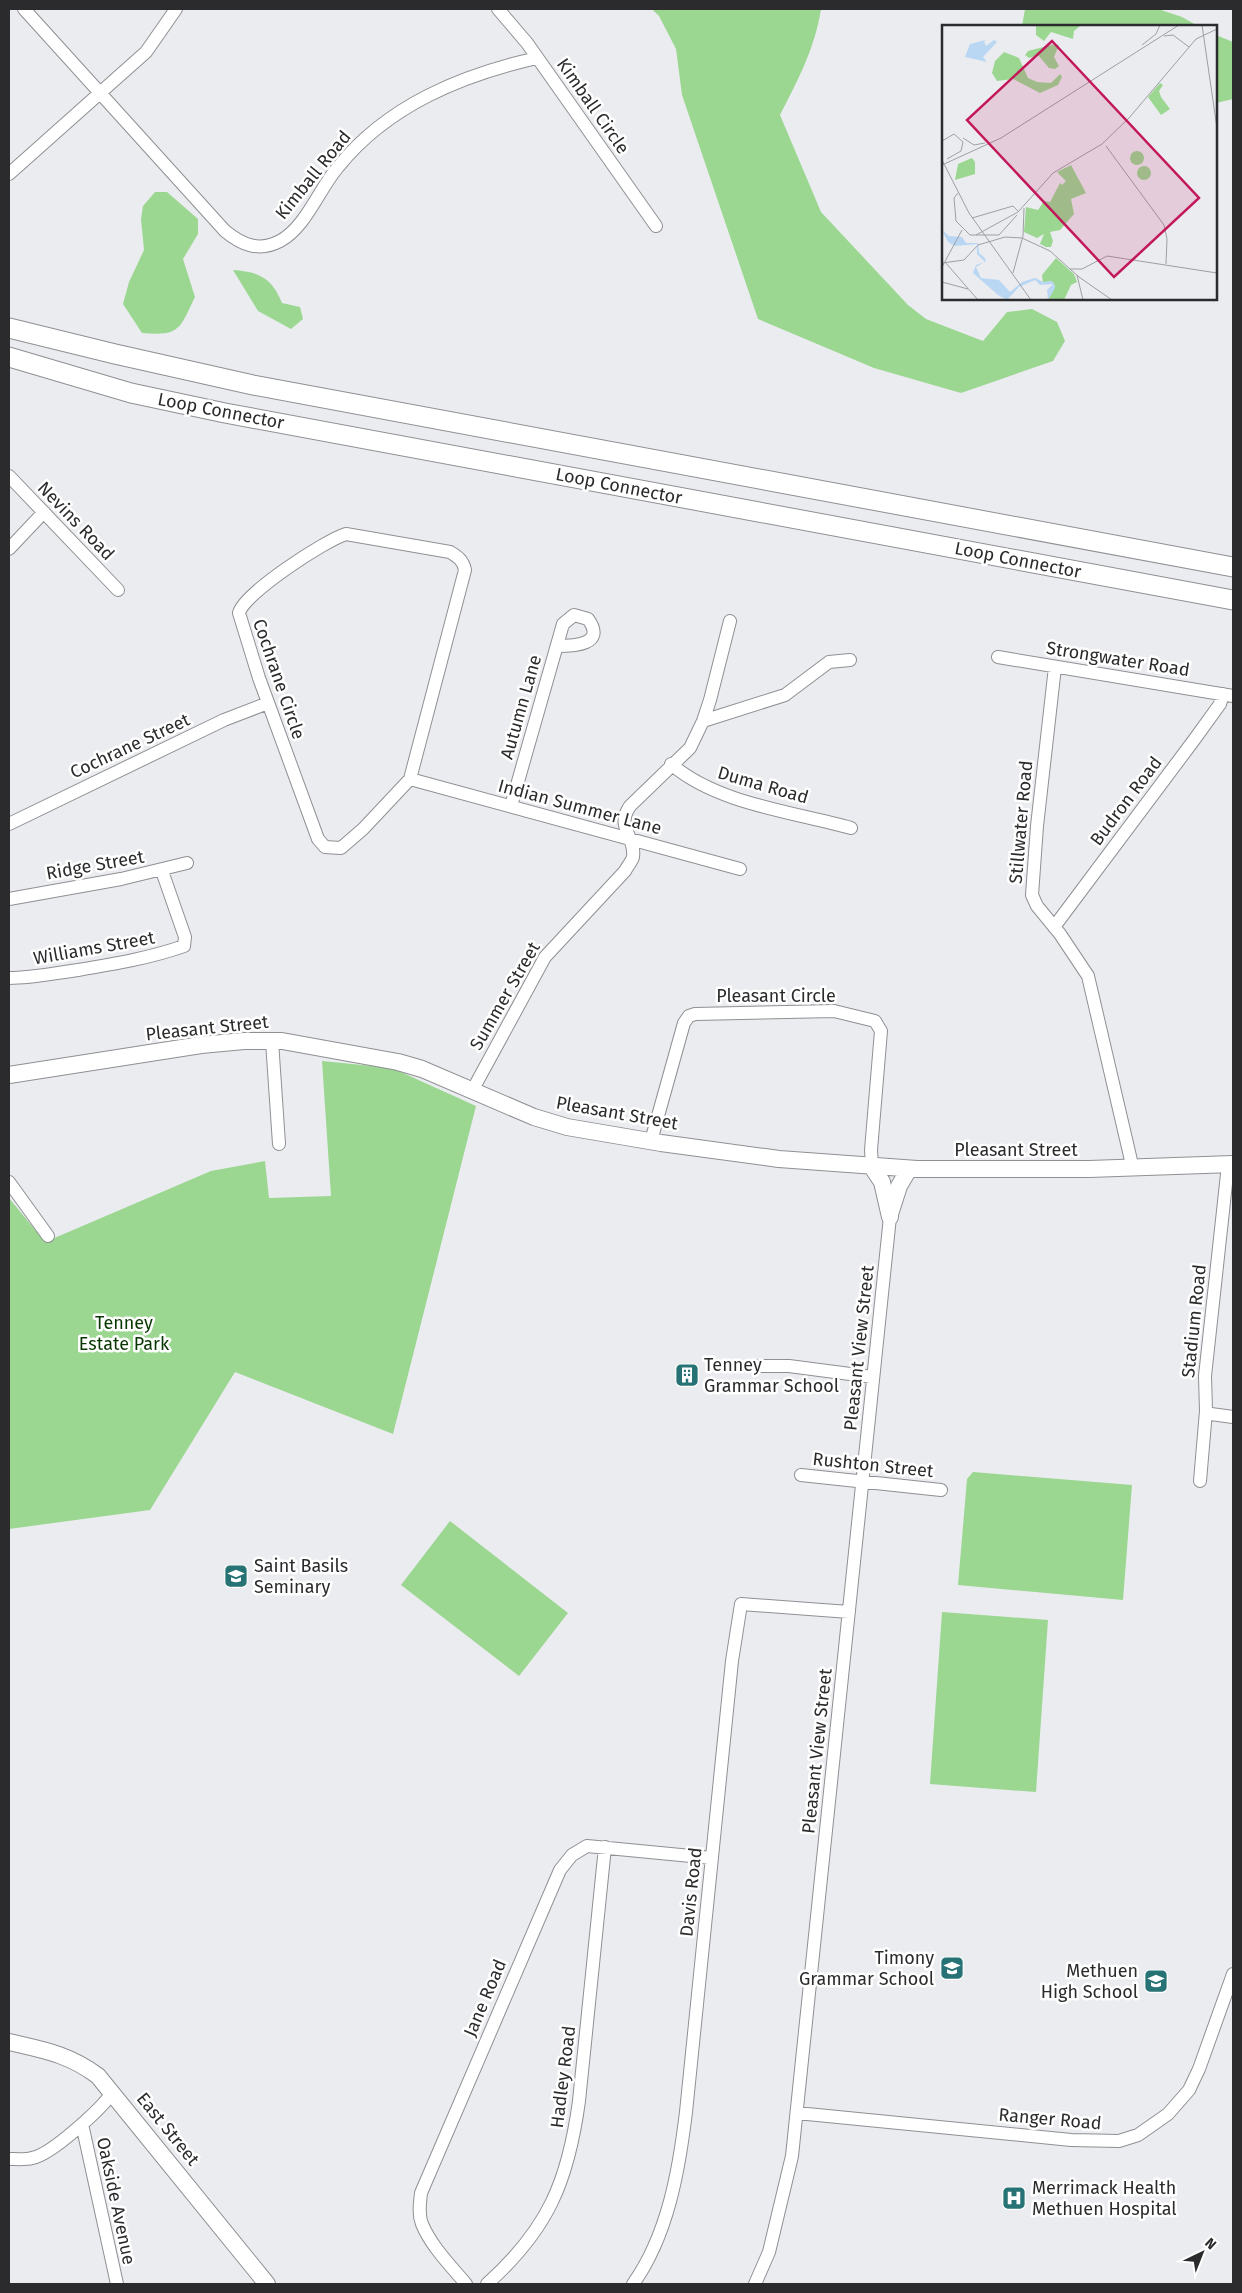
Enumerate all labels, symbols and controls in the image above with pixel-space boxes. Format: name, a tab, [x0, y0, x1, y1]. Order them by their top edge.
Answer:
inset map	[942, 25, 1217, 300]
street label: Kimball Circle	[552, 54, 634, 158]
street label: Kimball Road	[270, 126, 356, 224]
street label: Loop Connector	[156, 388, 286, 434]
street label: Loop Connector	[554, 463, 684, 509]
street label: Nevins Road	[33, 477, 119, 565]
street label: Loop Connector	[953, 537, 1083, 583]
street label: Cochrane Circle	[248, 616, 310, 742]
street label: Strongwater Road	[1045, 637, 1191, 681]
street label: Autumn Lane	[496, 652, 546, 762]
street label: Cochrane Street	[67, 708, 194, 783]
street label: Budron Road	[1085, 752, 1167, 850]
street label: Stillwater Road	[1005, 759, 1037, 885]
street label: Duma Road	[715, 762, 811, 808]
street label: Indian Summer Lane	[496, 775, 664, 839]
street label: Ridge Street	[44, 845, 146, 884]
street label: Williams Street	[32, 926, 157, 969]
street label: Summer Street	[465, 937, 545, 1054]
street label: Pleasant Circle	[716, 985, 836, 1007]
street label: Pleasant Street	[145, 1011, 270, 1045]
street label: Pleasant Street	[554, 1091, 680, 1135]
street label: Pleasant Street	[954, 1139, 1078, 1161]
street label: Stadium Road	[1177, 1263, 1211, 1379]
street label: Pleasant View Street	[839, 1264, 879, 1432]
park label: Tenney Estate Park	[79, 1312, 170, 1355]
place label: Tenney Grammar School	[704, 1354, 839, 1397]
building icon: Tenney Grammar School	[674, 1362, 700, 1388]
street label: Rushton Street	[812, 1448, 935, 1482]
place label: Saint Basils Seminary	[254, 1555, 348, 1598]
school or university icon: Saint Basils Seminary	[223, 1563, 249, 1589]
street label: Pleasant View Street	[797, 1667, 837, 1835]
street label: Davis Road	[675, 1846, 707, 1938]
place label: Timony Grammar School	[799, 1947, 934, 1990]
school or university icon: Timony Grammar School	[939, 1955, 965, 1981]
street label: Jane Road	[459, 1956, 511, 2040]
place label: Methuen High School	[1041, 1960, 1138, 2003]
school or university icon: Methuen High School	[1143, 1968, 1169, 1994]
street label: Hadley Road	[546, 2025, 580, 2129]
street label: East Street	[132, 2088, 204, 2170]
street label: Ranger Road	[998, 2104, 1102, 2134]
street label: Oakside Avenue	[92, 2135, 140, 2267]
place label: Merrimack Health Methuen Hospital	[1032, 2177, 1177, 2220]
hospital icon: Merrimack Health Methuen Hospital	[1001, 2185, 1027, 2211]
north arrow	[1177, 2228, 1227, 2278]
text: N	[1201, 2234, 1220, 2253]

